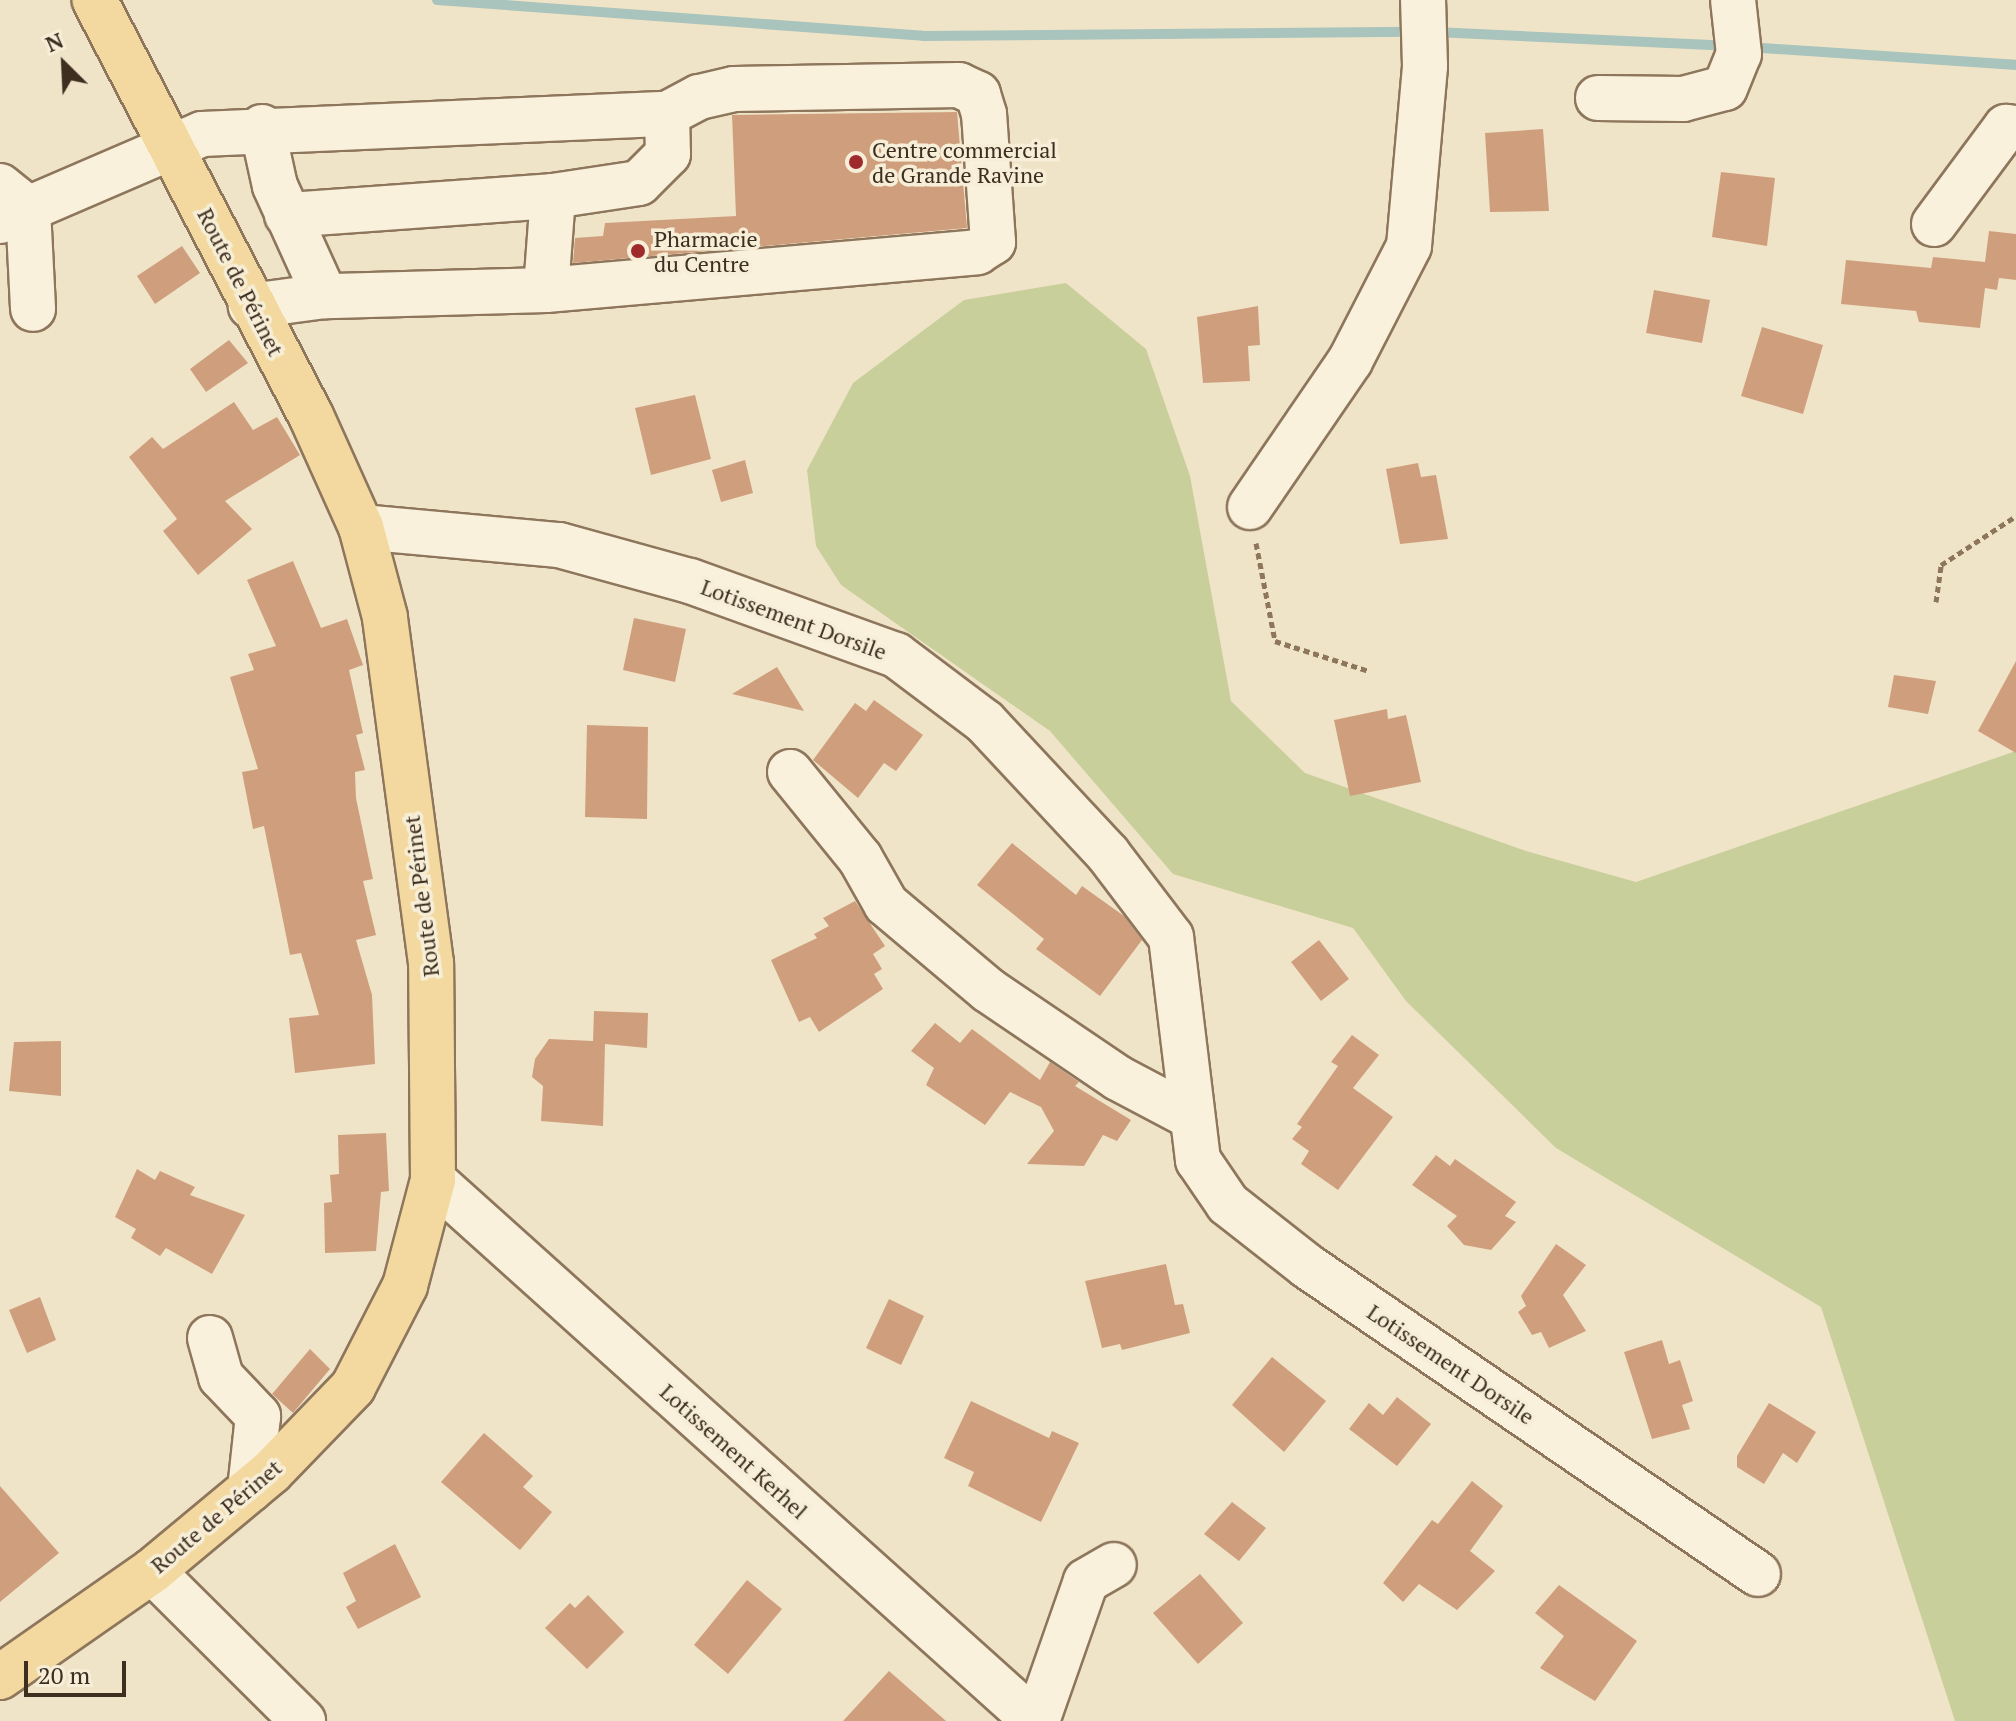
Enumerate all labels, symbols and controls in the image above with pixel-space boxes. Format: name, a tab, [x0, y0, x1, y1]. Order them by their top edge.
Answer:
north arrow	[24, 24, 104, 104]
text: N	[41, 25, 68, 58]
place label: Centre commercial de Grande Ravine	[872, 136, 1057, 188]
marker: Centre commercial de Grande Ravine	[847, 153, 865, 171]
street label: Route de Périnet	[192, 204, 290, 360]
place label: Pharmacie du Centre	[654, 225, 758, 276]
marker: Pharmacie du Centre	[629, 242, 647, 260]
street label: Lotissement Dorsile	[698, 573, 890, 665]
street label: Route de Périnet	[398, 814, 444, 978]
street label: Lotissement Dorsile	[1363, 1298, 1539, 1430]
street label: Lotissement Kerhel	[655, 1378, 813, 1524]
street label: Route de Périnet	[145, 1454, 287, 1578]
scale bar	[28, 1645, 130, 1695]
text: 20 m	[38, 1659, 90, 1691]

